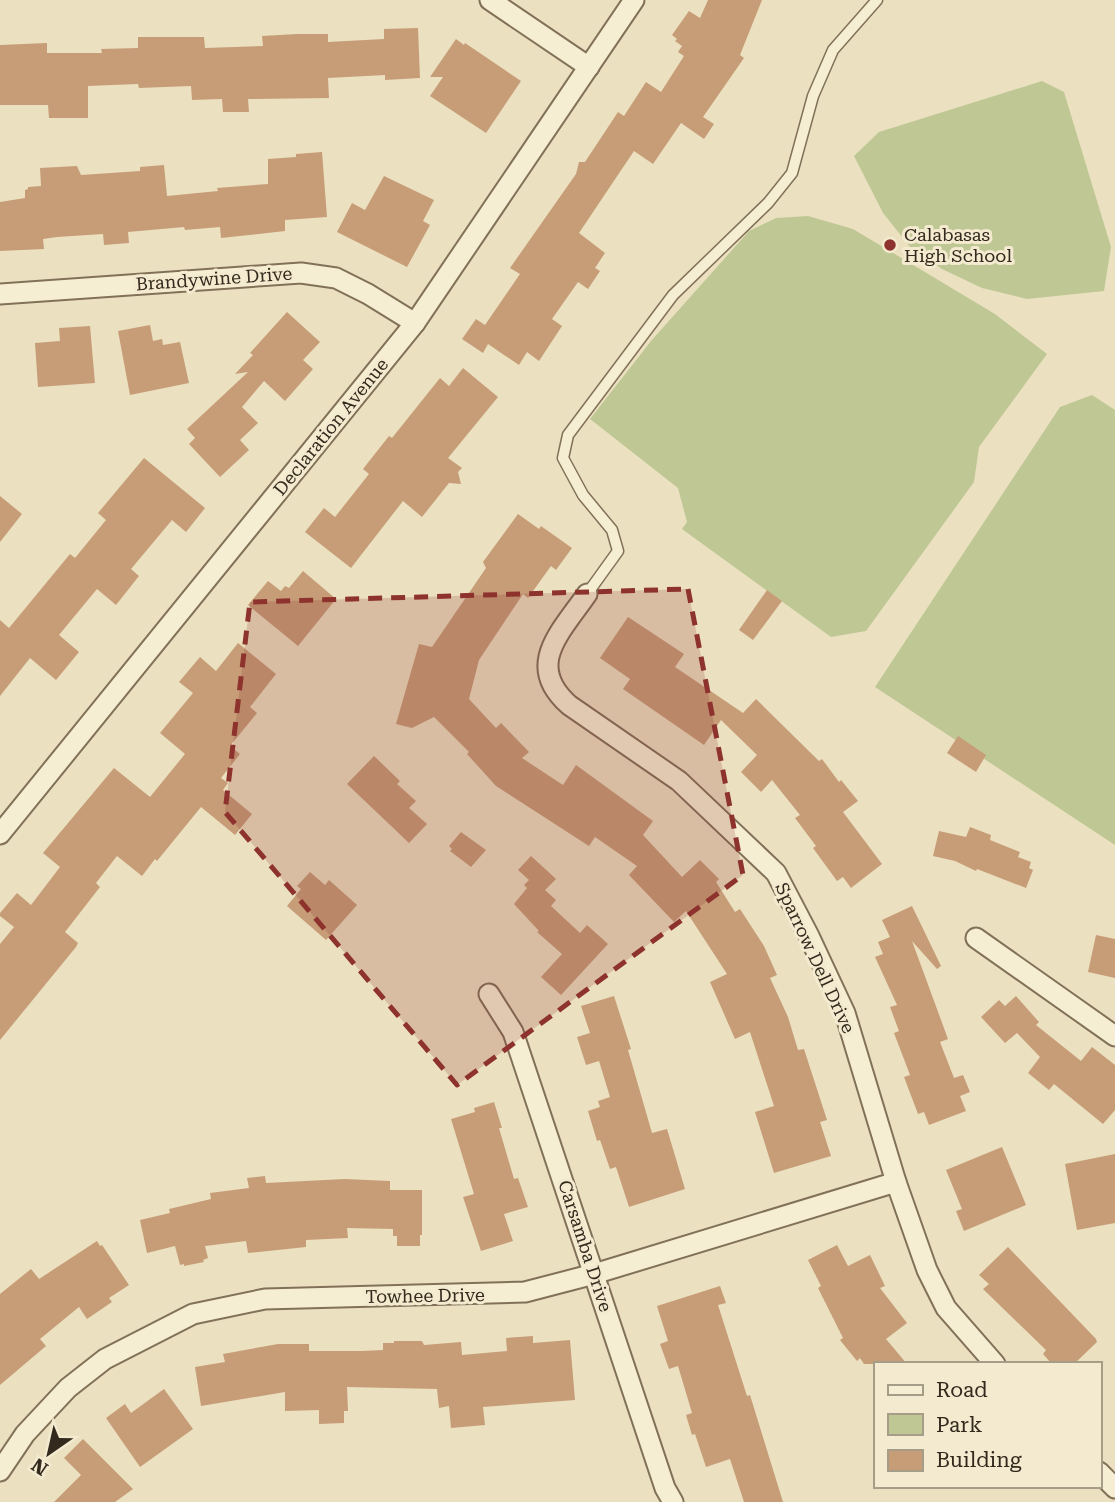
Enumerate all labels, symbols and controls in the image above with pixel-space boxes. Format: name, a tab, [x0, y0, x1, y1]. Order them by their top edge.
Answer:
place label: Calabasas High School	[904, 224, 1012, 266]
marker: Calabasas High School	[882, 237, 898, 253]
street label: Brandywine Drive	[135, 263, 293, 294]
street label: Declaration Avenue	[269, 354, 392, 499]
street label: Sparrow Dell Drive	[771, 879, 860, 1037]
street label: Carsamba Drive	[554, 1177, 617, 1314]
street label: Towhee Drive	[365, 1284, 485, 1307]
legend	[874, 1362, 1101, 1488]
text: Road	[936, 1378, 988, 1402]
text: Park	[936, 1413, 982, 1437]
north arrow	[14, 1418, 84, 1488]
text: Building	[936, 1448, 1022, 1472]
text: N	[27, 1453, 52, 1480]

